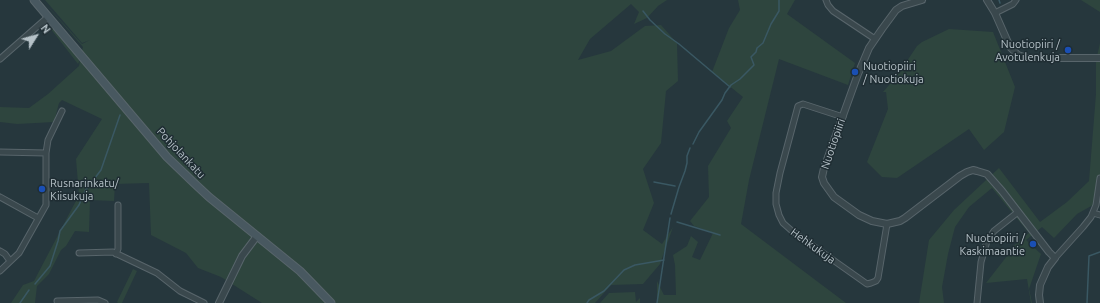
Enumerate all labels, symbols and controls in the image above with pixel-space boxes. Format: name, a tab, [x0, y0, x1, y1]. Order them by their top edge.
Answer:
north arrow	[16, 16, 56, 56]
text: N	[38, 22, 53, 36]
place label: Nuotiopiiri / Avotulenkuja	[995, 37, 1060, 63]
marker: Nuotiopiiri / Avotulenkuja	[1063, 45, 1073, 55]
place label: Nuotiopiiri / Nuotiokuja	[863, 59, 924, 85]
marker: Nuotiopiiri / Nuotiokuja	[850, 67, 860, 77]
street label: Nuotiopiiri	[818, 117, 848, 171]
street label: Pohjolankatu	[154, 125, 208, 181]
place label: Rusnarinkatu/ Kiisukuja	[50, 176, 119, 202]
marker: Rusnarinkatu/ Kiisukuja	[37, 184, 47, 194]
street label: Hehkukuja	[788, 225, 838, 267]
place label: Nuotiopiiri / Kaskimaantie	[960, 231, 1025, 257]
marker: Nuotiopiiri / Kaskimaantie	[1028, 239, 1038, 249]

